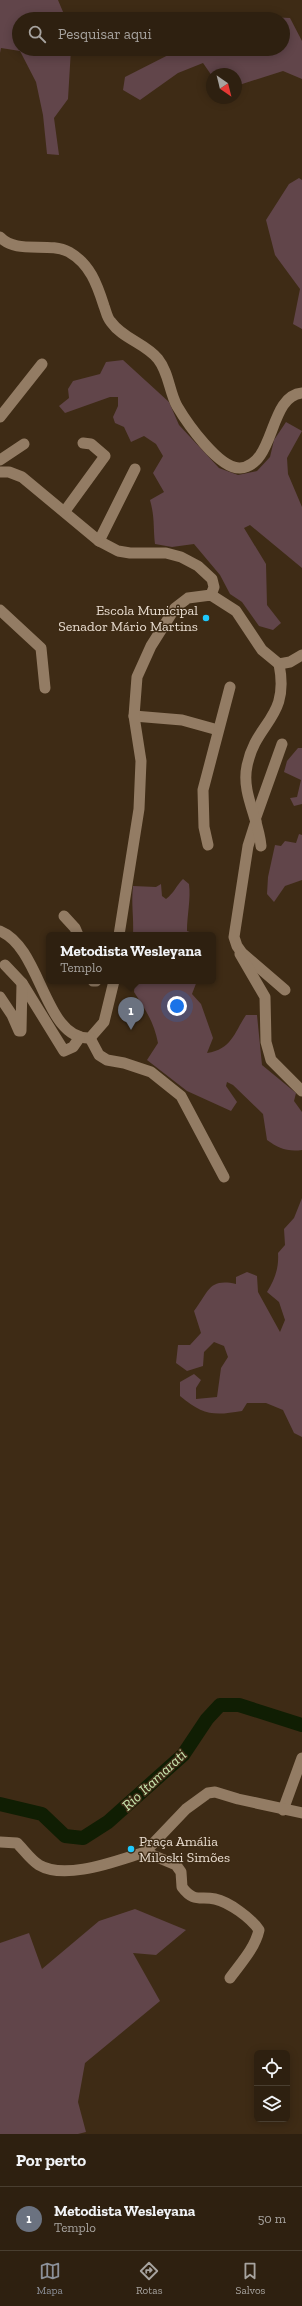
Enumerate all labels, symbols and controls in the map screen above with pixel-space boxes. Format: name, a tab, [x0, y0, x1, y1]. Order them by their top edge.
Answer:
search box	[12, 12, 290, 56]
icon: search	[26, 23, 48, 45]
text: Pesquisar aqui	[58, 25, 152, 43]
north arrow	[206, 68, 242, 104]
place label: Escola Municipal Senador Mário Martins	[58, 602, 198, 635]
marker: Escola Municipal Senador Mário Martins	[201, 613, 211, 623]
popup	[46, 932, 216, 984]
text: Metodista Wesleyana	[60, 942, 202, 960]
text: Templo	[60, 960, 102, 975]
your location	[167, 996, 187, 1016]
pin: 1	[118, 997, 144, 1030]
water label: Rio Itamarati	[118, 1746, 190, 1814]
place label: Praça Amália Miloski Simões	[139, 1833, 230, 1866]
marker: Praça Amália Miloski Simões	[126, 1844, 136, 1854]
map controls	[254, 2050, 290, 2122]
button: locate	[254, 2050, 290, 2086]
button: layers	[254, 2086, 290, 2122]
text: Por perto	[16, 2150, 86, 2170]
text: Metodista Wesleyana	[54, 2202, 195, 2220]
text: 1	[26, 2211, 32, 2226]
text: 50 m	[258, 2211, 286, 2226]
text: Templo	[54, 2220, 96, 2235]
tab: Mapa	[37, 2260, 63, 2297]
tab: Rotas	[136, 2260, 162, 2297]
tab: Salvos	[236, 2260, 265, 2297]

